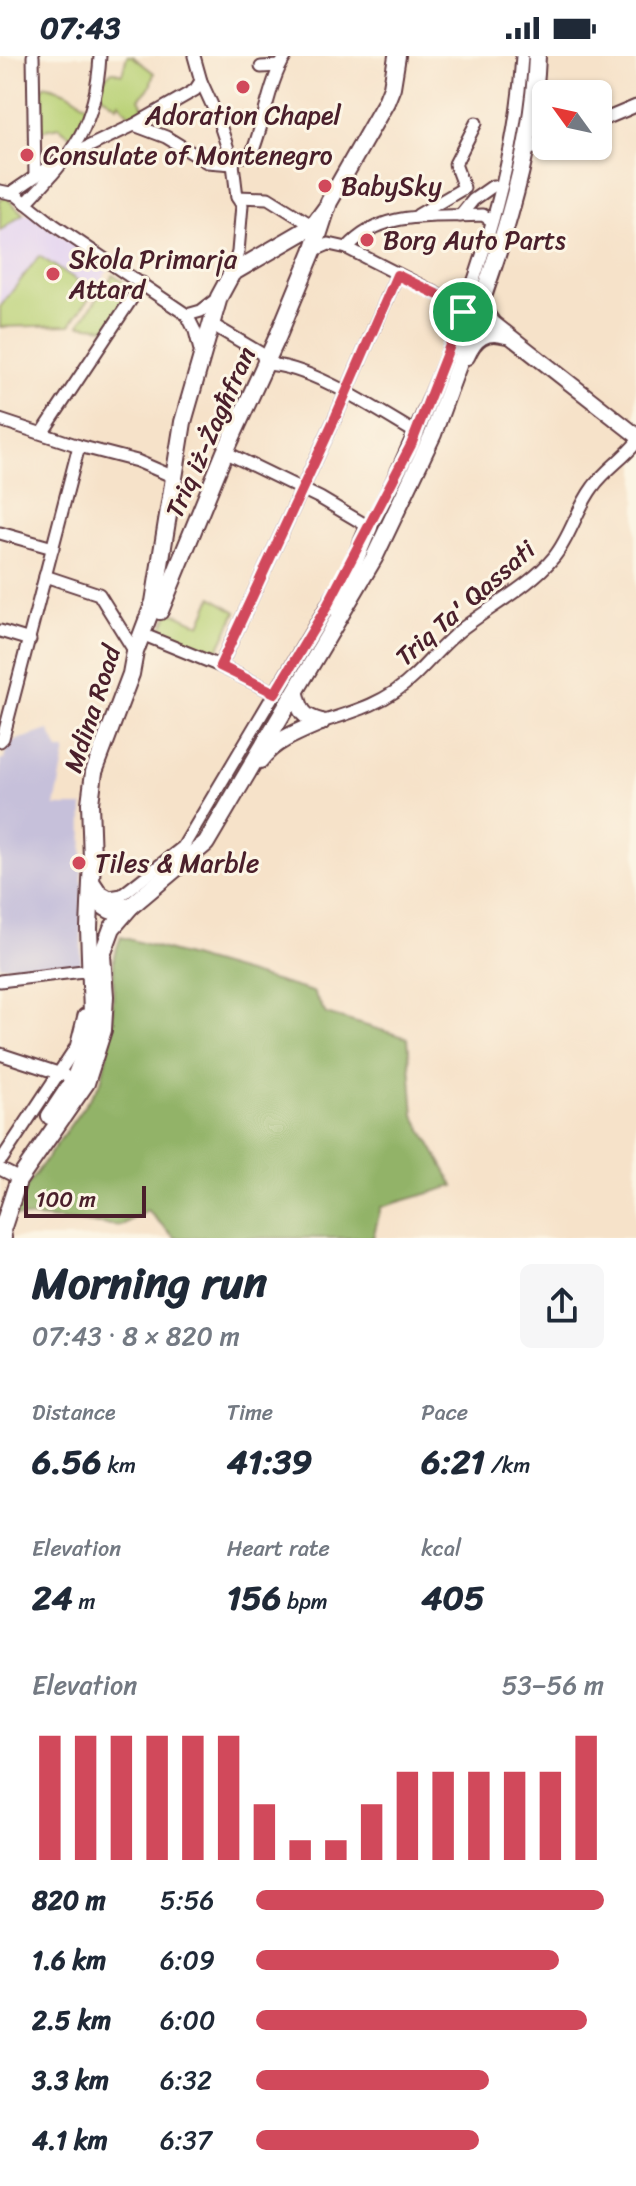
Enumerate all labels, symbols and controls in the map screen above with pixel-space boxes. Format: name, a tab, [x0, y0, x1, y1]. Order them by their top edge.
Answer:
text: 07:43	[40, 1, 120, 55]
marker: Adoration Chapel	[234, 78, 252, 96]
north arrow	[532, 80, 612, 160]
map controls	[532, 80, 612, 160]
place label: Adoration Chapel	[144, 92, 342, 138]
place label: Consulate of Montenegro	[43, 132, 333, 178]
marker: Consulate of Montenegro	[18, 146, 36, 164]
place label: BabySky	[341, 163, 442, 209]
marker: BabySky	[316, 177, 334, 195]
place label: Borg Auto Parts	[383, 217, 566, 263]
marker: Borg Auto Parts	[358, 231, 376, 249]
place label: Skola Primarja Attard	[68, 236, 238, 312]
marker: Skola Primarja Attard	[44, 265, 62, 283]
pin	[429, 278, 497, 346]
icon: arrive	[441, 290, 485, 334]
street label: Triq iż-Żagħfran	[152, 339, 268, 525]
street label: Triq Ta' Qassati	[384, 528, 547, 678]
street label: Mdina Road	[50, 637, 135, 779]
place label: Tiles & Marble	[95, 840, 259, 886]
marker: Tiles & Marble	[70, 854, 88, 872]
text: 100 m	[36, 1180, 96, 1219]
scale bar	[24, 1182, 146, 1218]
text: Morning run	[32, 1244, 267, 1322]
button: share	[520, 1264, 604, 1348]
text: 07:43 · 8 × 820 m	[32, 1313, 240, 1359]
text: Distance	[32, 1393, 116, 1432]
text: Time	[227, 1393, 273, 1432]
text: Pace	[421, 1393, 468, 1432]
text: 6.56	[32, 1432, 102, 1492]
text: 41:39	[227, 1432, 312, 1492]
text: 6:21	[421, 1432, 485, 1492]
text: km	[102, 1446, 136, 1485]
text: /km	[485, 1446, 530, 1485]
text: Elevation	[32, 1529, 121, 1568]
text: Heart rate	[227, 1529, 330, 1568]
text: kcal	[421, 1529, 461, 1568]
text: 24	[32, 1568, 73, 1628]
text: 156	[227, 1568, 281, 1628]
text: 405	[421, 1568, 485, 1628]
text: m	[73, 1582, 96, 1621]
text: bpm	[281, 1582, 328, 1621]
text: Elevation	[32, 1662, 137, 1708]
text: 53–56 m	[502, 1662, 604, 1708]
text: 820 m	[32, 1877, 106, 1923]
text: 5:56	[160, 1877, 214, 1923]
text: 1.6 km	[32, 1937, 106, 1983]
text: 6:09	[160, 1937, 215, 1983]
text: 2.5 km	[32, 1997, 111, 2043]
text: 6:00	[160, 1997, 215, 2043]
text: 3.3 km	[32, 2057, 109, 2103]
text: 6:32	[160, 2057, 212, 2103]
text: 4.1 km	[32, 2117, 108, 2163]
text: 6:37	[160, 2117, 212, 2163]

